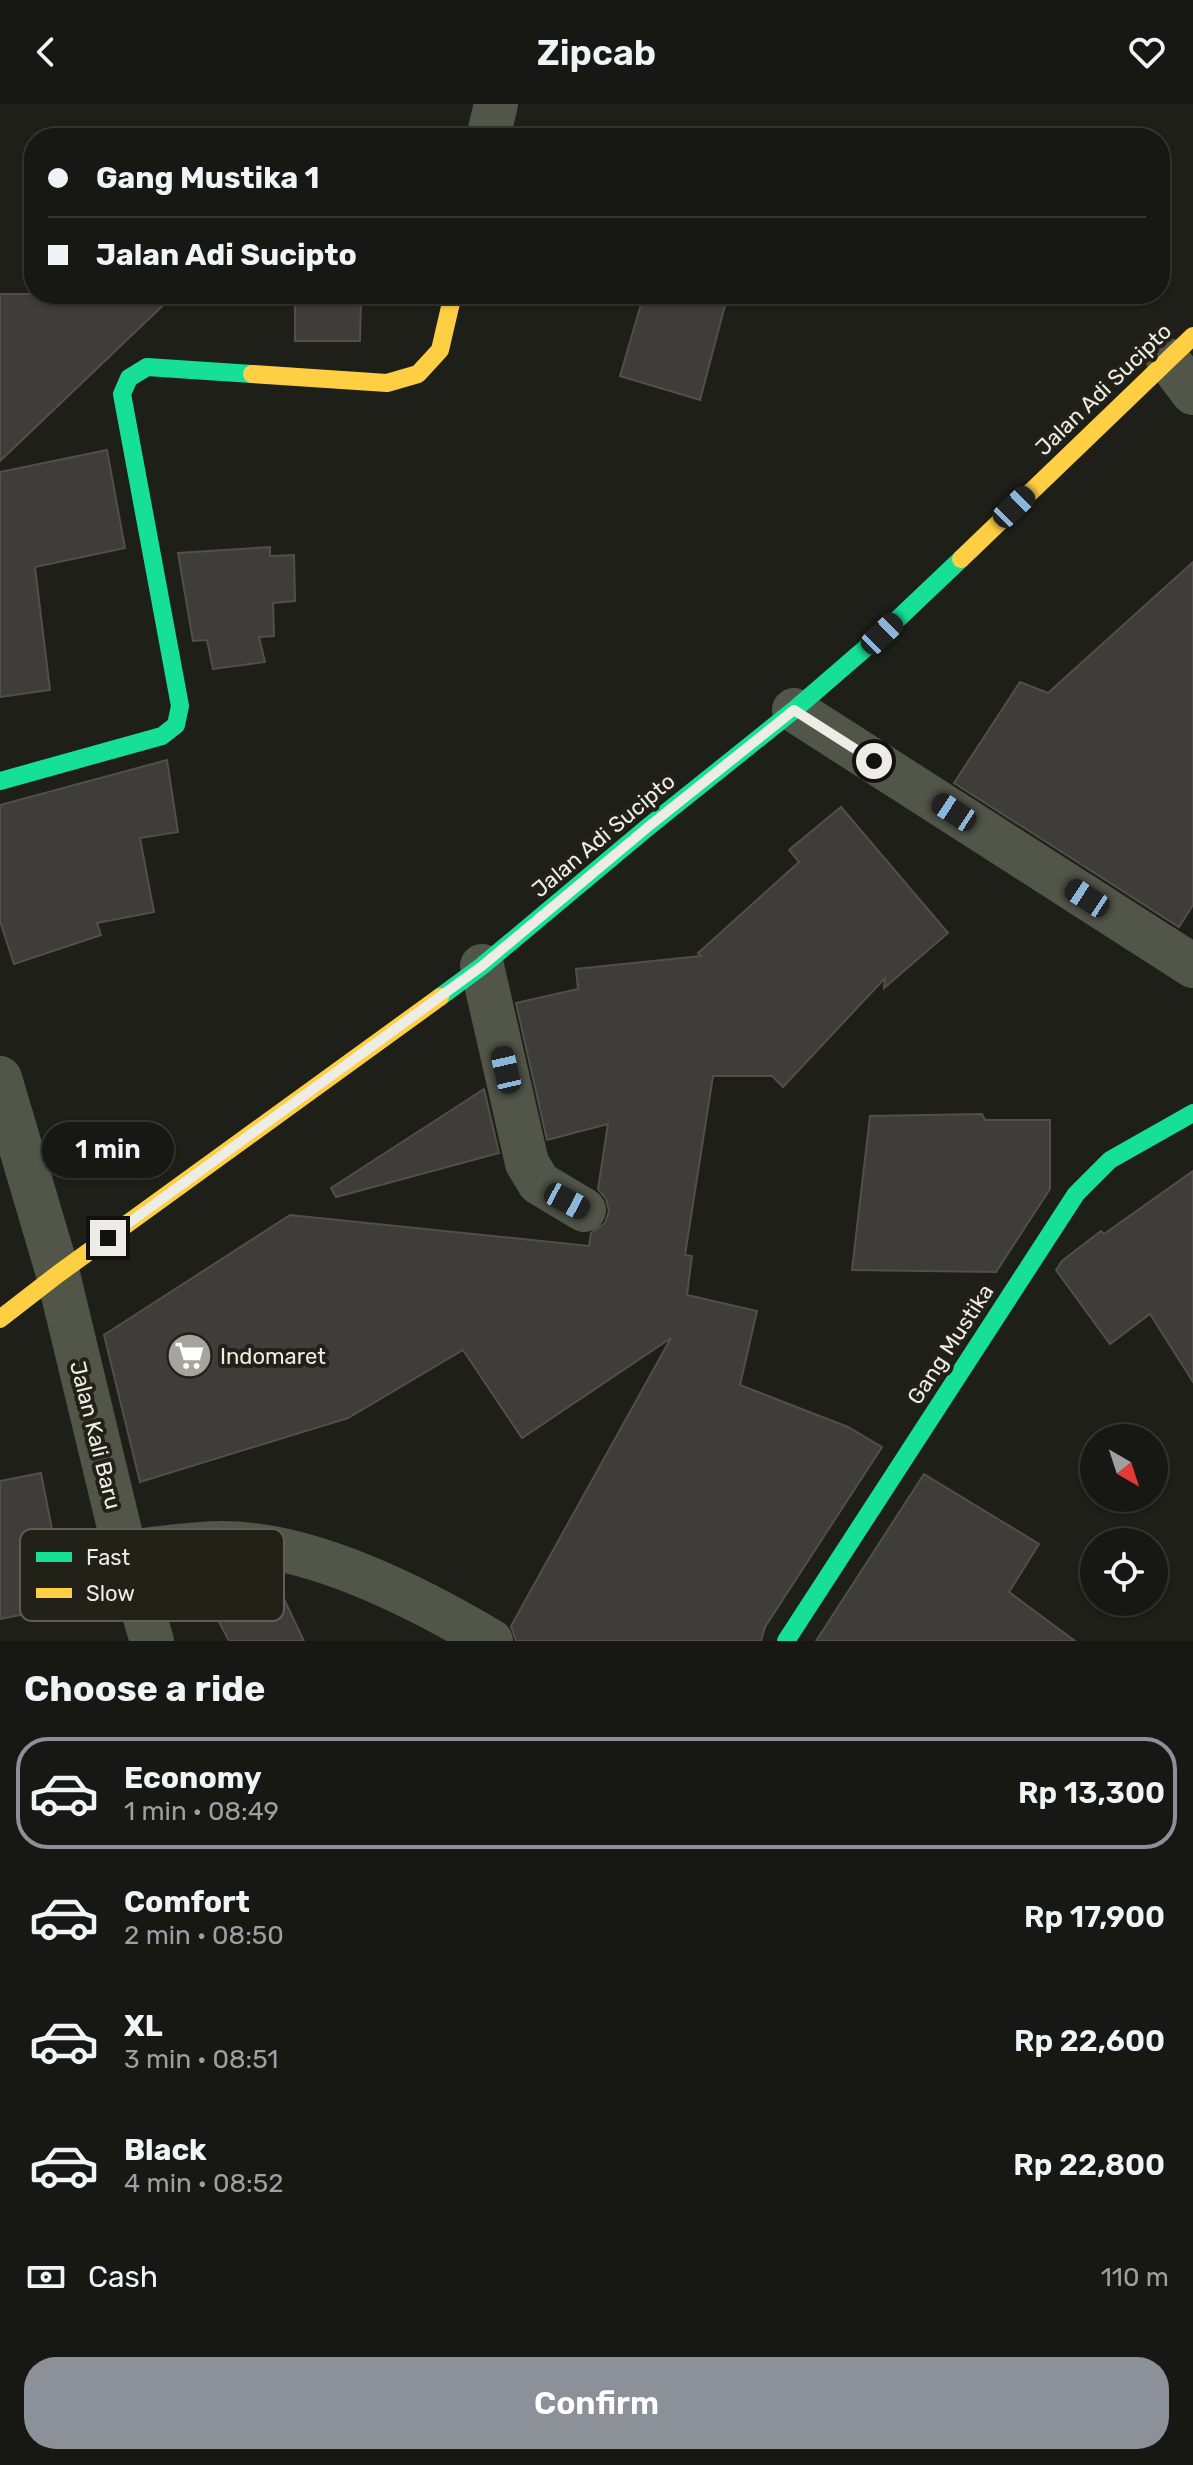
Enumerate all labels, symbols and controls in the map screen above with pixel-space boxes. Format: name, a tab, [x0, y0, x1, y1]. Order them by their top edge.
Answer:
icon: back	[24, 30, 68, 74]
icon: heart	[1125, 30, 1169, 74]
text: Zipcab	[537, 31, 656, 74]
text: Gang Mustika 1	[96, 160, 319, 196]
text: Jalan Adi Sucipto	[96, 237, 357, 273]
street label: Jalan Adi Sucipto	[1030, 318, 1177, 461]
car	[988, 482, 1040, 532]
car	[856, 609, 908, 659]
route start	[856, 743, 892, 779]
street label: Jalan Adi Sucipto	[526, 768, 680, 903]
car	[927, 789, 981, 835]
car	[1060, 875, 1114, 921]
car	[489, 1044, 523, 1096]
callout: 1 min	[42, 1122, 174, 1178]
text: 1 min	[75, 1134, 141, 1165]
car	[540, 1179, 594, 1223]
route end	[90, 1220, 126, 1256]
street label: Gang Mustika	[901, 1279, 999, 1410]
supermarket icon: Indomaret	[165, 1332, 213, 1380]
place label: Indomaret	[220, 1343, 326, 1370]
street label: Jalan Kali Baru	[64, 1358, 127, 1512]
north arrow	[1080, 1424, 1168, 1512]
map controls	[1080, 1424, 1168, 1616]
button: locate	[1080, 1528, 1168, 1616]
legend	[20, 1529, 284, 1621]
text: Fast	[86, 1544, 131, 1571]
text: Slow	[86, 1580, 135, 1607]
text: Choose a ride	[24, 1667, 265, 1710]
icon: car	[28, 1757, 100, 1829]
text: Economy	[124, 1760, 262, 1796]
text: Rp 13,300	[1018, 1775, 1165, 1811]
text: 1 min · 08:49	[124, 1796, 279, 1827]
icon: car	[28, 1881, 100, 1953]
text: Comfort	[124, 1884, 250, 1920]
text: Rp 17,900	[1024, 1899, 1165, 1935]
text: 2 min · 08:50	[124, 1920, 284, 1951]
icon: car	[28, 2005, 100, 2077]
text: XL	[124, 2008, 163, 2044]
text: Rp 22,600	[1014, 2023, 1165, 2059]
text: 3 min · 08:51	[124, 2044, 278, 2075]
icon: car	[28, 2129, 100, 2201]
text: Black	[124, 2132, 207, 2168]
text: Rp 22,800	[1013, 2147, 1165, 2183]
text: 4 min · 08:52	[124, 2168, 283, 2199]
icon: cash	[24, 2255, 68, 2299]
text: Cash	[88, 2259, 158, 2295]
text: 110 m	[1101, 2262, 1169, 2293]
button: Confirm	[24, 2357, 1169, 2449]

